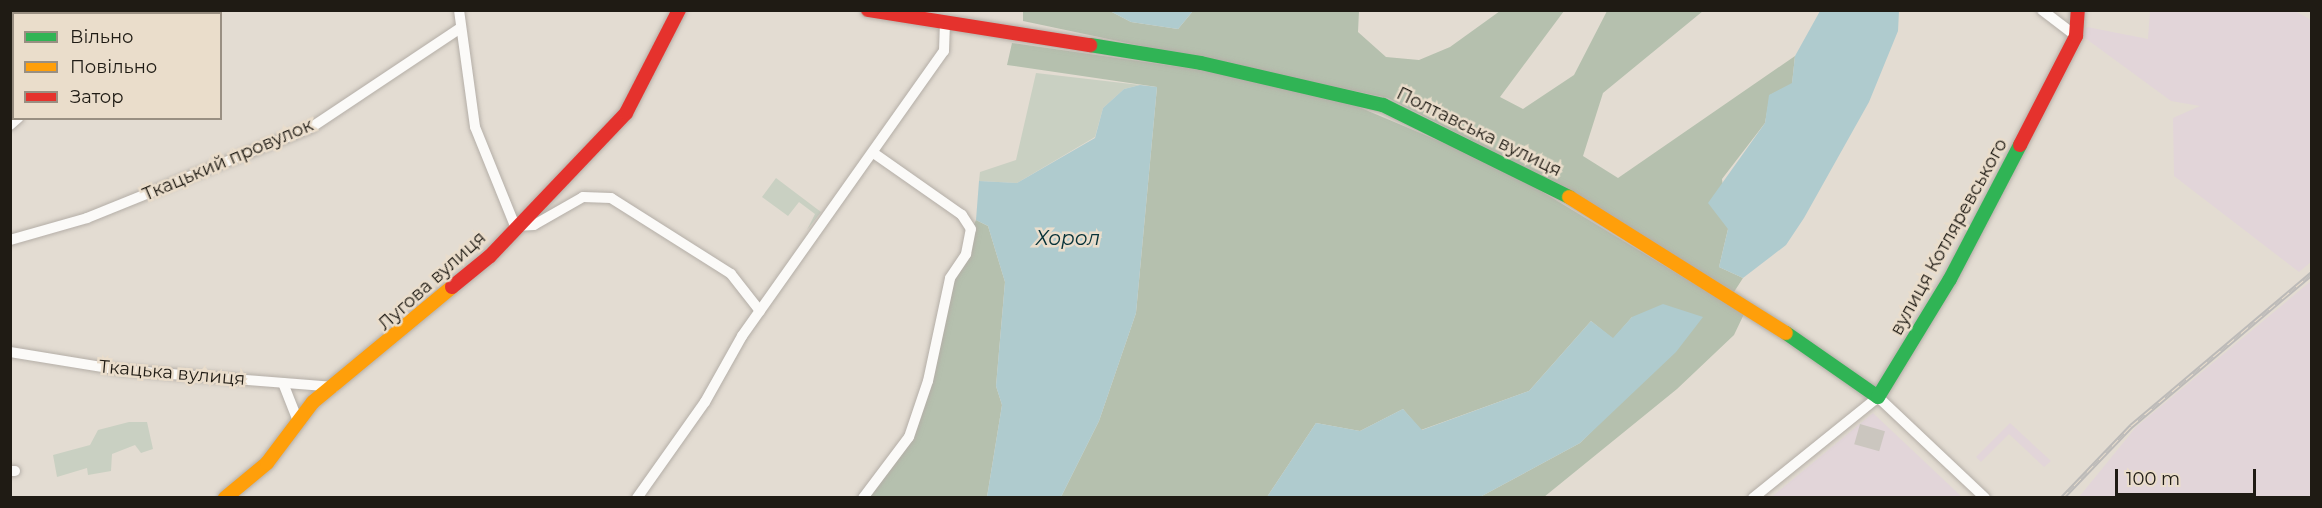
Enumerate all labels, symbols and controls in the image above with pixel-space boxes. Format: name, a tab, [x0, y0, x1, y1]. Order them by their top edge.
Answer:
legend	[12, 12, 222, 120]
text: Вільно	[70, 26, 134, 48]
text: Повільно	[70, 56, 157, 78]
street label: Полтавська вулиця	[1393, 83, 1565, 181]
text: Затор	[70, 86, 124, 108]
street label: Ткацький провулок	[139, 114, 317, 206]
street label: вулиця Котляревського	[1886, 135, 2012, 339]
water label: Хорол	[1036, 226, 1100, 250]
street label: Лугова вулиця	[374, 227, 490, 335]
street label: Ткацька вулиця	[98, 356, 246, 390]
scale bar	[2118, 457, 2259, 495]
text: 100 m	[2126, 468, 2180, 490]

